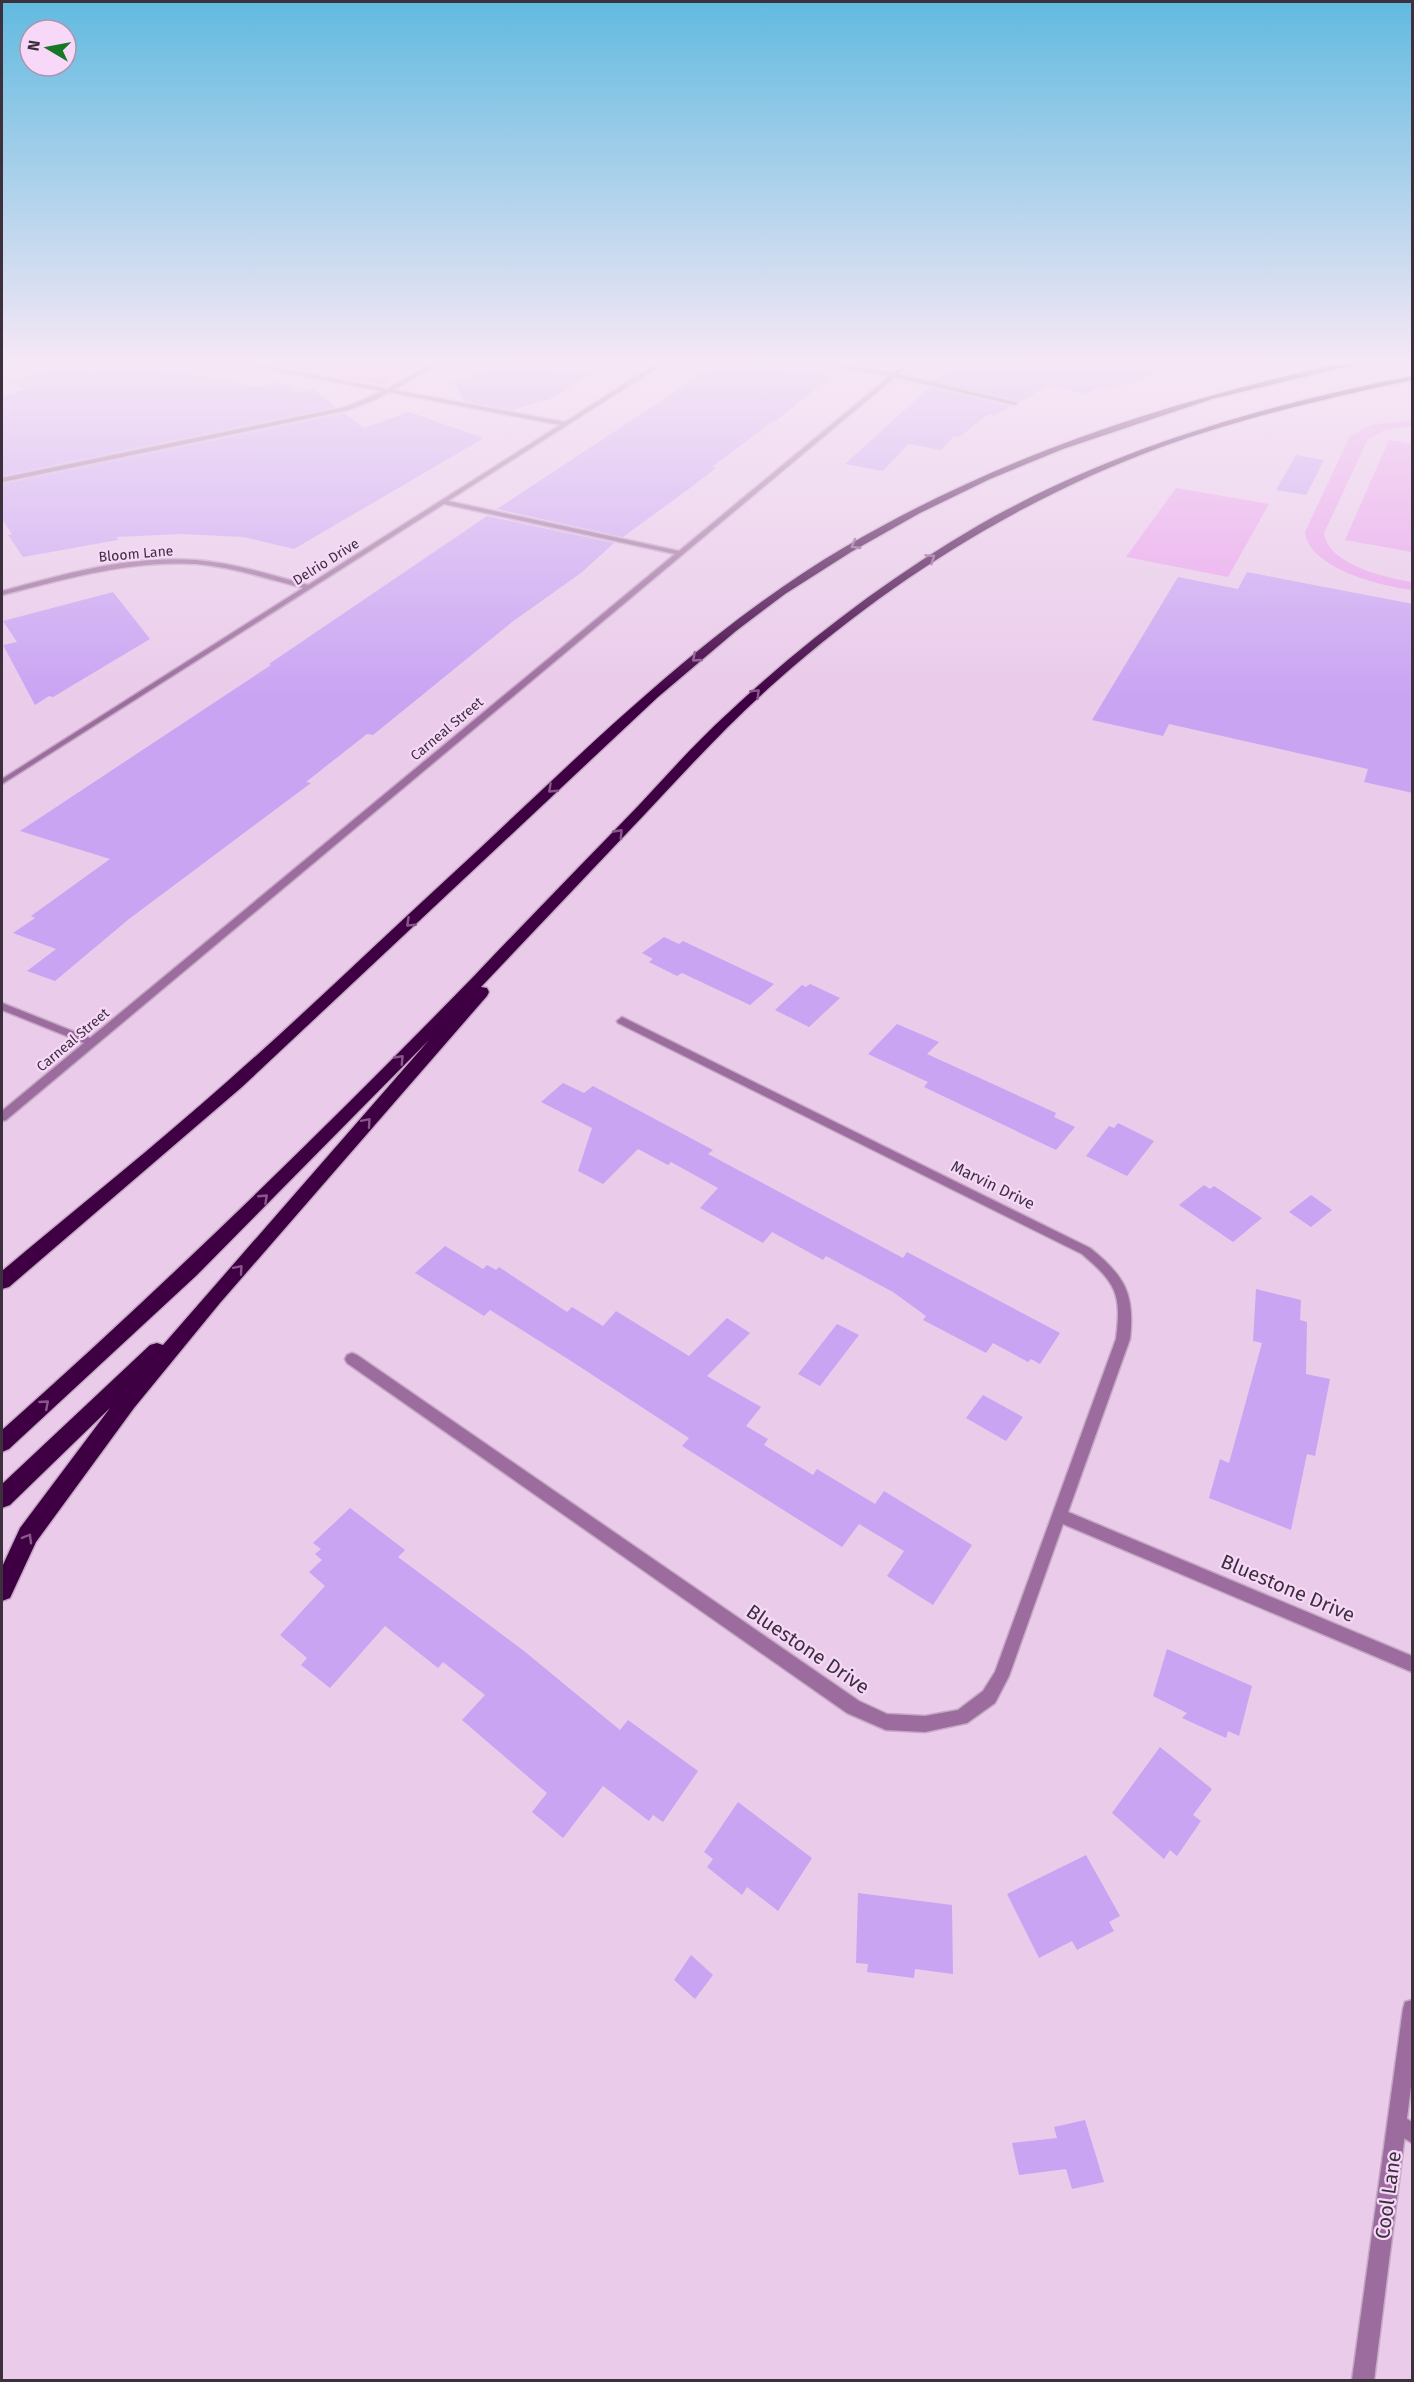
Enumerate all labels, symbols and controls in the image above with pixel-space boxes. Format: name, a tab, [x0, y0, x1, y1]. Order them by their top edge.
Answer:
north arrow	[18, 18, 78, 78]
text: N	[23, 39, 44, 52]
street label: Delrio Drive	[290, 535, 362, 589]
one-way arrow	[851, 538, 861, 550]
street label: Bloom Lane	[98, 542, 174, 566]
one-way arrow	[924, 554, 935, 565]
one-way arrow	[692, 651, 703, 662]
one-way arrow	[749, 689, 759, 700]
street label: Carneal Street	[407, 693, 488, 764]
one-way arrow	[549, 782, 560, 793]
one-way arrow	[612, 829, 623, 840]
one-way arrow	[407, 916, 417, 927]
street label: Carneal Street	[33, 1004, 114, 1075]
one-way arrow	[393, 1055, 404, 1065]
one-way arrow	[360, 1118, 371, 1129]
street label: Marvin Drive	[948, 1157, 1038, 1213]
one-way arrow	[257, 1194, 267, 1205]
one-way arrow	[232, 1265, 243, 1276]
one-way arrow	[39, 1400, 49, 1411]
one-way arrow	[20, 1534, 32, 1544]
street label: Bluestone Drive	[1217, 1549, 1359, 1627]
street label: Bluestone Drive	[742, 1599, 874, 1699]
street label: Cool Lane	[1370, 2149, 1406, 2241]

